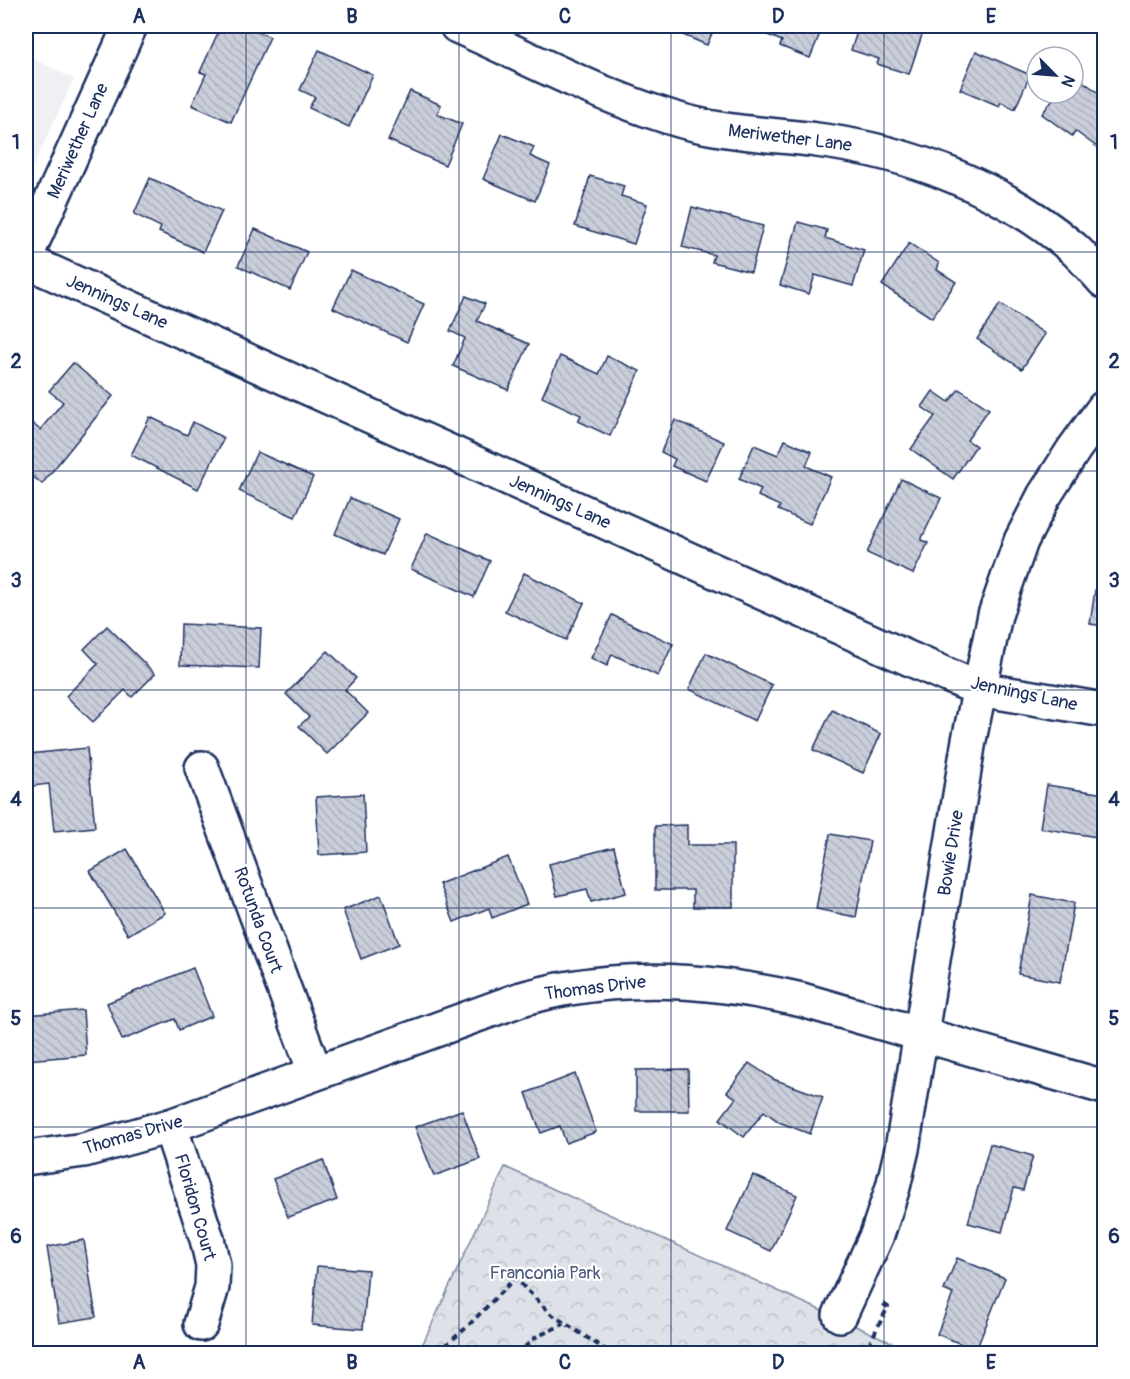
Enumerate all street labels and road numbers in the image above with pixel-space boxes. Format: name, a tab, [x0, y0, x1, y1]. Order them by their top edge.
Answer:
street label: Meriwether Lane	[42, 79, 114, 203]
street label: Meriwether Lane	[727, 119, 853, 157]
street label: Jennings Lane	[63, 269, 171, 335]
street label: Jennings Lane	[506, 469, 614, 535]
street label: Jennings Lane	[968, 671, 1080, 717]
street label: Bowie Drive	[933, 808, 969, 897]
street label: Rotunda Court	[228, 864, 288, 977]
street label: Thomas Drive	[543, 970, 647, 1006]
street label: Thomas Drive	[81, 1110, 185, 1160]
street label: Floridon Court	[169, 1151, 221, 1264]

